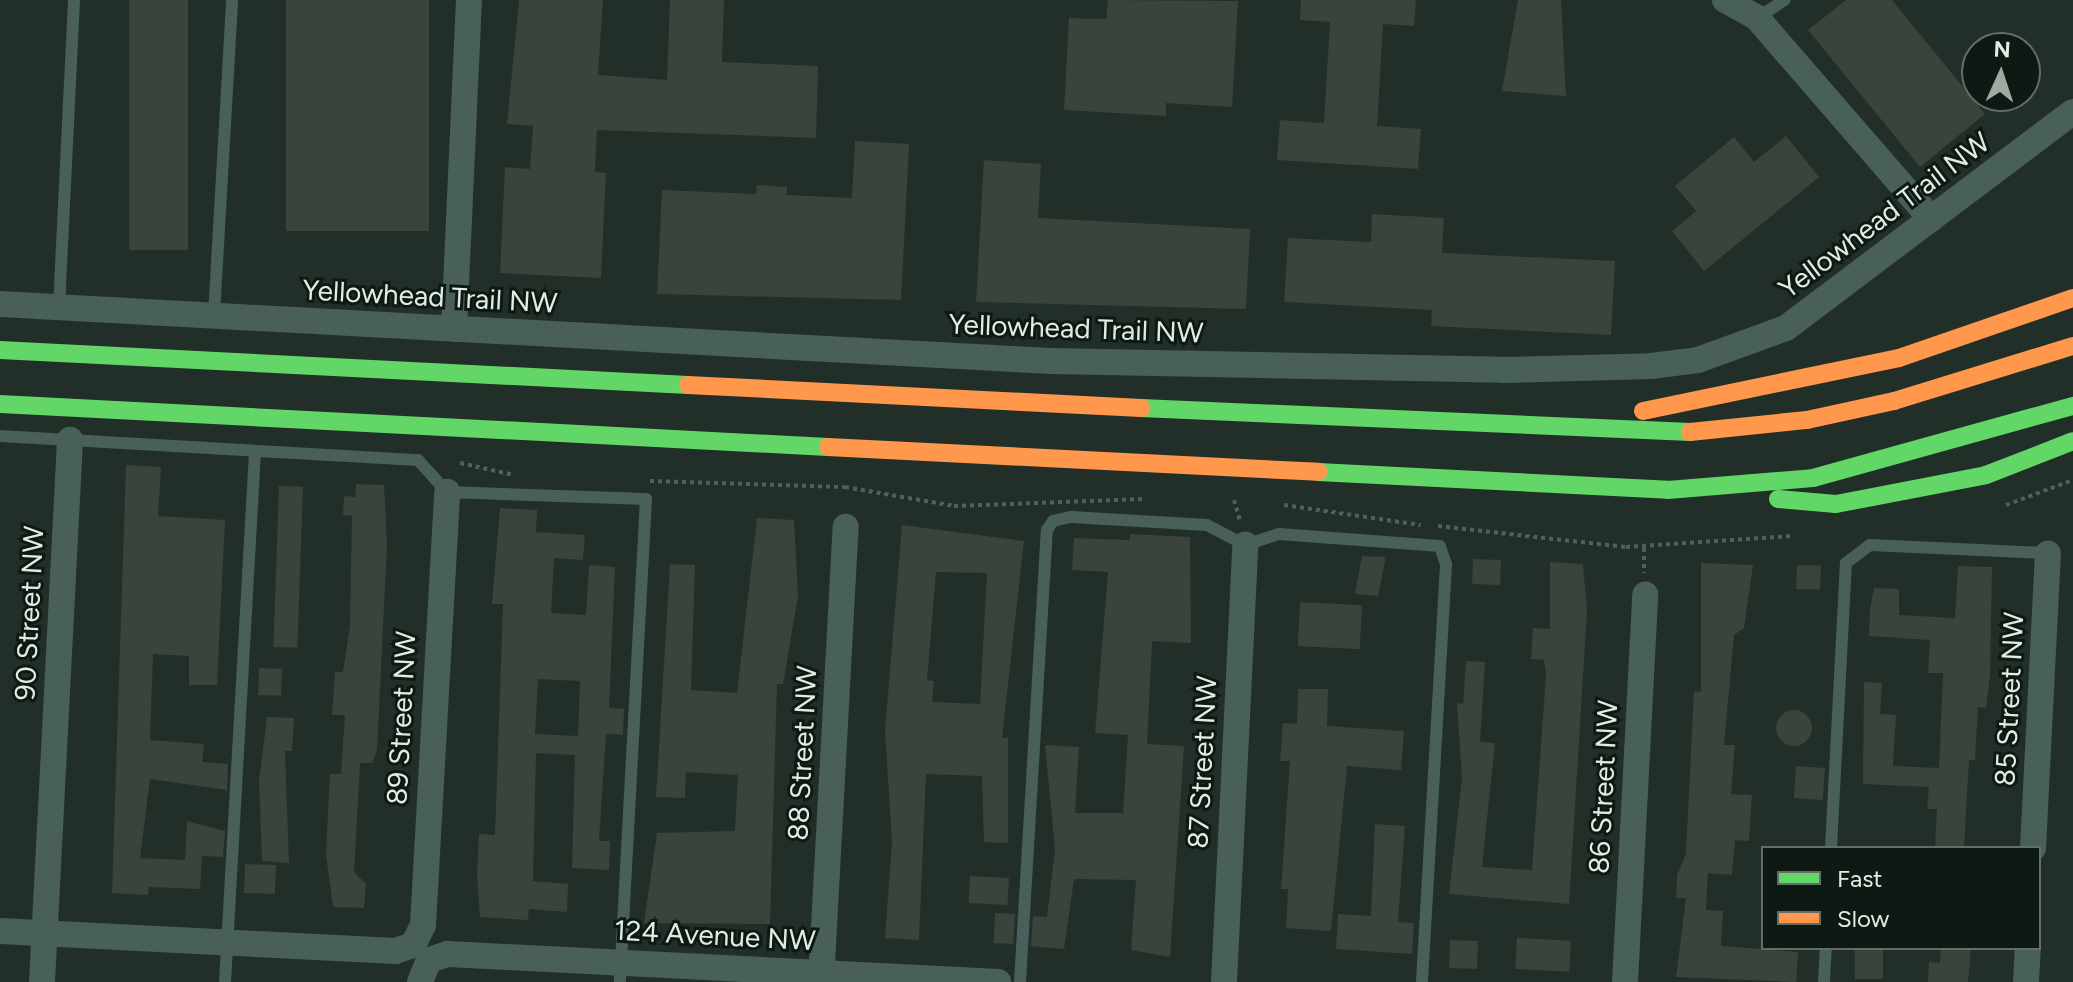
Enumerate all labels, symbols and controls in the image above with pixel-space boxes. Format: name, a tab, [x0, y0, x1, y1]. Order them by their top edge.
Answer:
north arrow	[1961, 32, 2041, 112]
text: N	[1993, 36, 2011, 63]
street label: Yellowhead Trail NW	[1772, 125, 1996, 305]
street label: Yellowhead Trail NW	[302, 273, 558, 319]
street label: Yellowhead Trail NW	[948, 307, 1204, 349]
street label: 90 Street NW	[8, 525, 50, 701]
street label: 85 Street NW	[1988, 611, 2030, 787]
street label: 89 Street NW	[380, 630, 422, 806]
street label: 88 Street NW	[781, 665, 823, 841]
street label: 87 Street NW	[1181, 675, 1223, 849]
street label: 86 Street NW	[1582, 699, 1624, 875]
legend	[1761, 846, 2041, 950]
text: Fast	[1837, 864, 1882, 893]
text: Slow	[1837, 904, 1889, 933]
street label: 124 Avenue NW	[613, 913, 817, 957]

